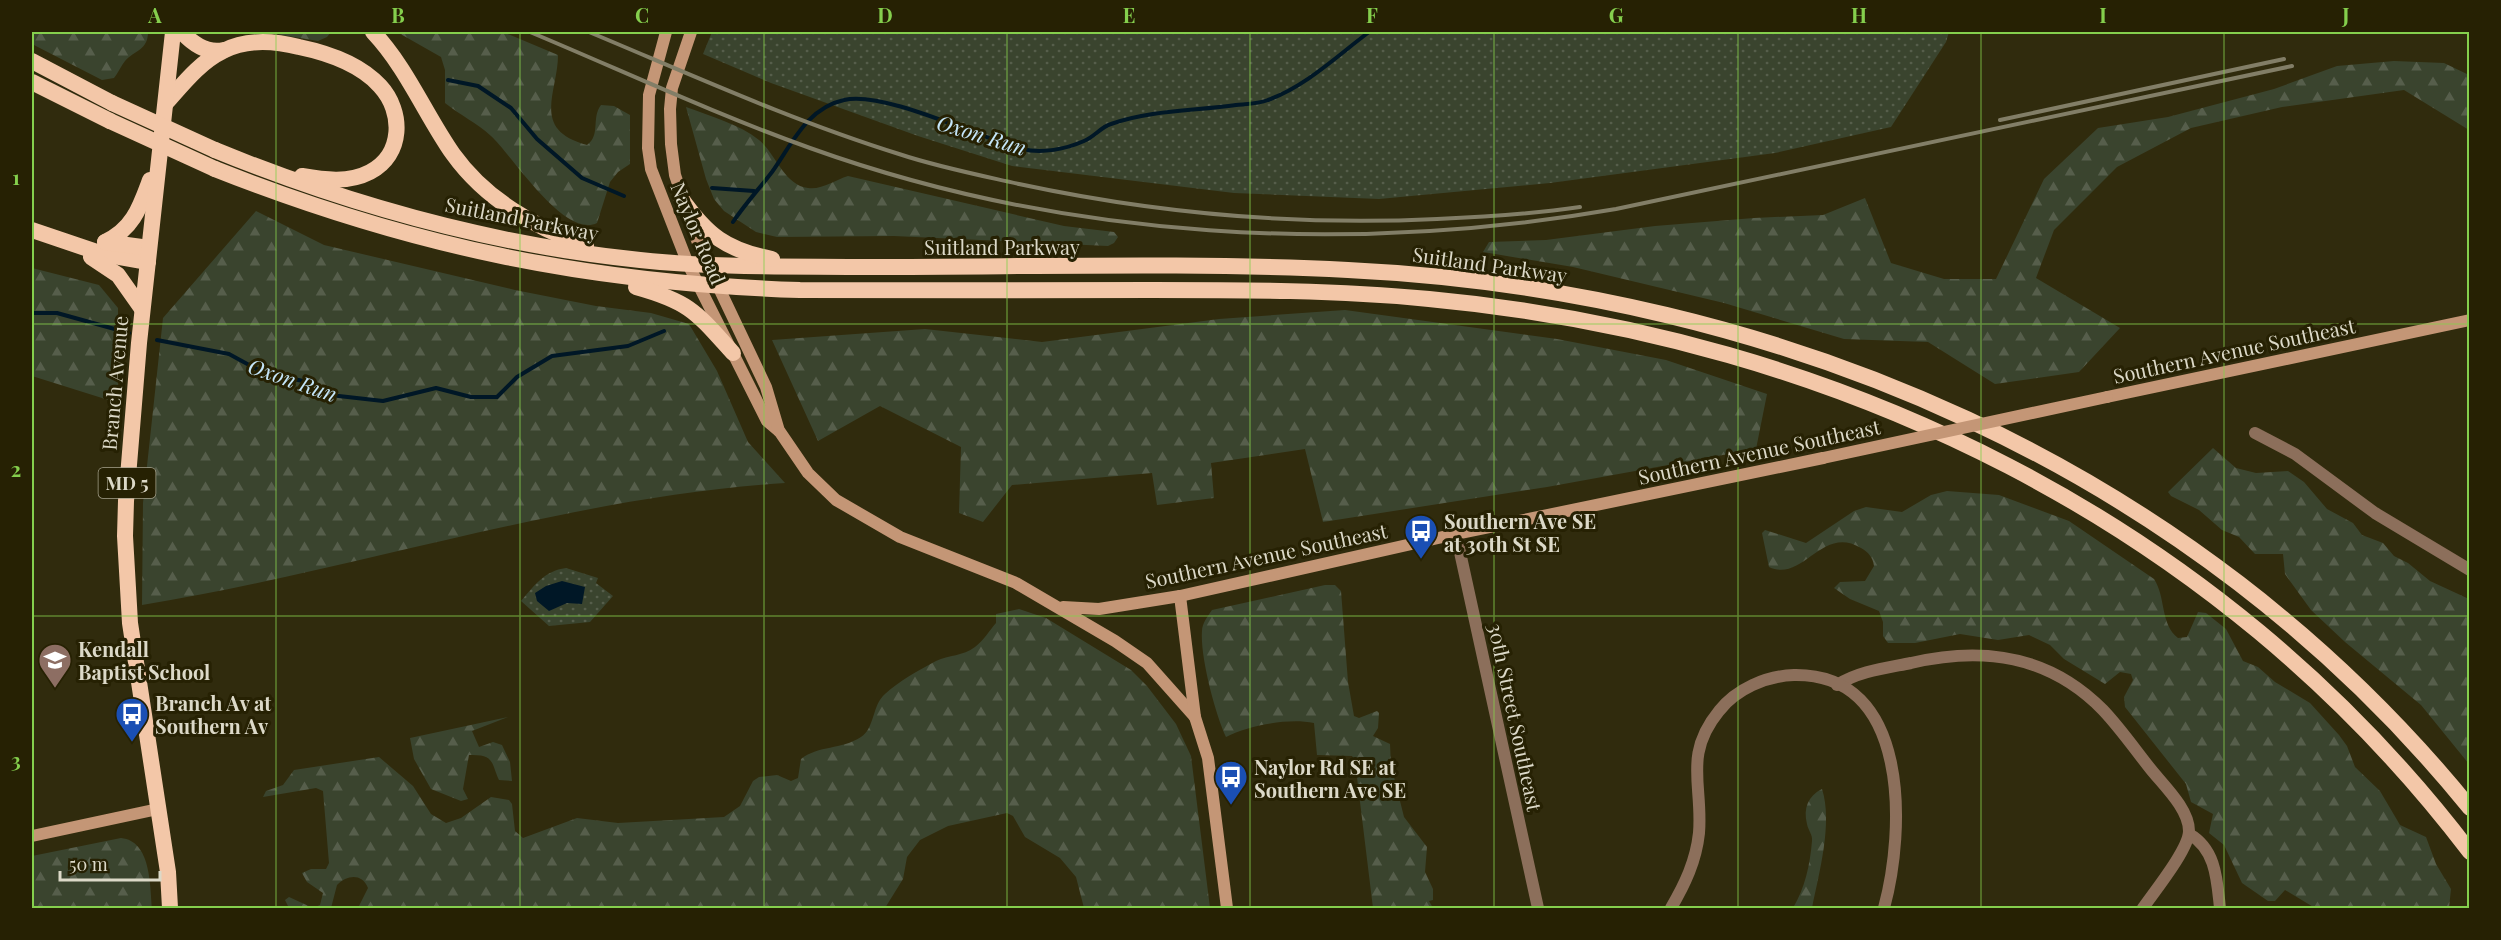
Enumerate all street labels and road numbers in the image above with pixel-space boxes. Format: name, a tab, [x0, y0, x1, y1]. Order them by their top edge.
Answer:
street label: Naylor Road	[665, 178, 733, 289]
street label: Suitland Parkway	[443, 190, 601, 246]
street label: Suitland Parkway	[924, 233, 1080, 260]
street label: Suitland Parkway	[1411, 240, 1569, 288]
street label: Southern Avenue Southeast	[2110, 311, 2358, 389]
street label: Branch Avenue	[95, 315, 133, 451]
street label: Southern Avenue Southeast	[1635, 412, 1883, 490]
road number: MD 5	[98, 468, 156, 498]
street label: Southern Avenue Southeast	[1142, 516, 1390, 594]
street label: 30th Street Southeast	[1483, 621, 1549, 814]

